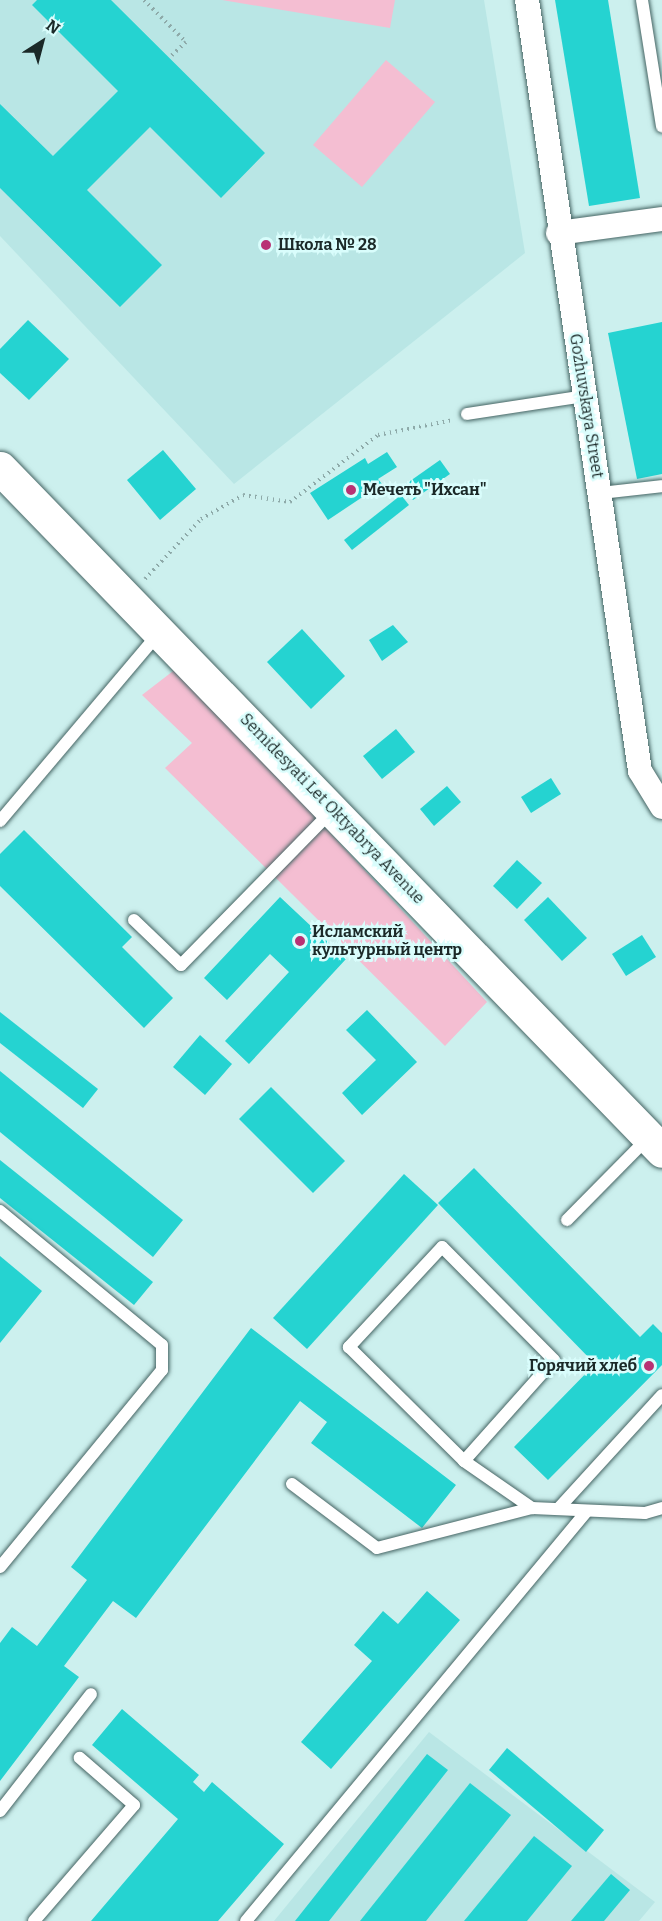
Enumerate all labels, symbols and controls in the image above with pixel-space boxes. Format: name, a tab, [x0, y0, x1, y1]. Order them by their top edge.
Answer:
north arrow	[12, 12, 72, 72]
text: N	[42, 16, 63, 38]
place label: Школа № 28	[278, 235, 377, 255]
marker: Школа № 28	[259, 238, 273, 252]
street label: Gozhuvskaya Street	[565, 332, 607, 480]
place label: Мечеть "Ихсан"	[363, 480, 487, 500]
marker: Мечеть "Ихсан"	[344, 483, 358, 497]
street label: Semidesyati Let Oktyabrya Avenue	[236, 710, 428, 908]
place label: Исламский культурный центр	[312, 922, 462, 960]
marker: Исламский культурный центр	[293, 934, 307, 948]
place label: Горячий хлеб	[529, 1356, 637, 1376]
marker: Горячий хлеб	[642, 1359, 656, 1373]

